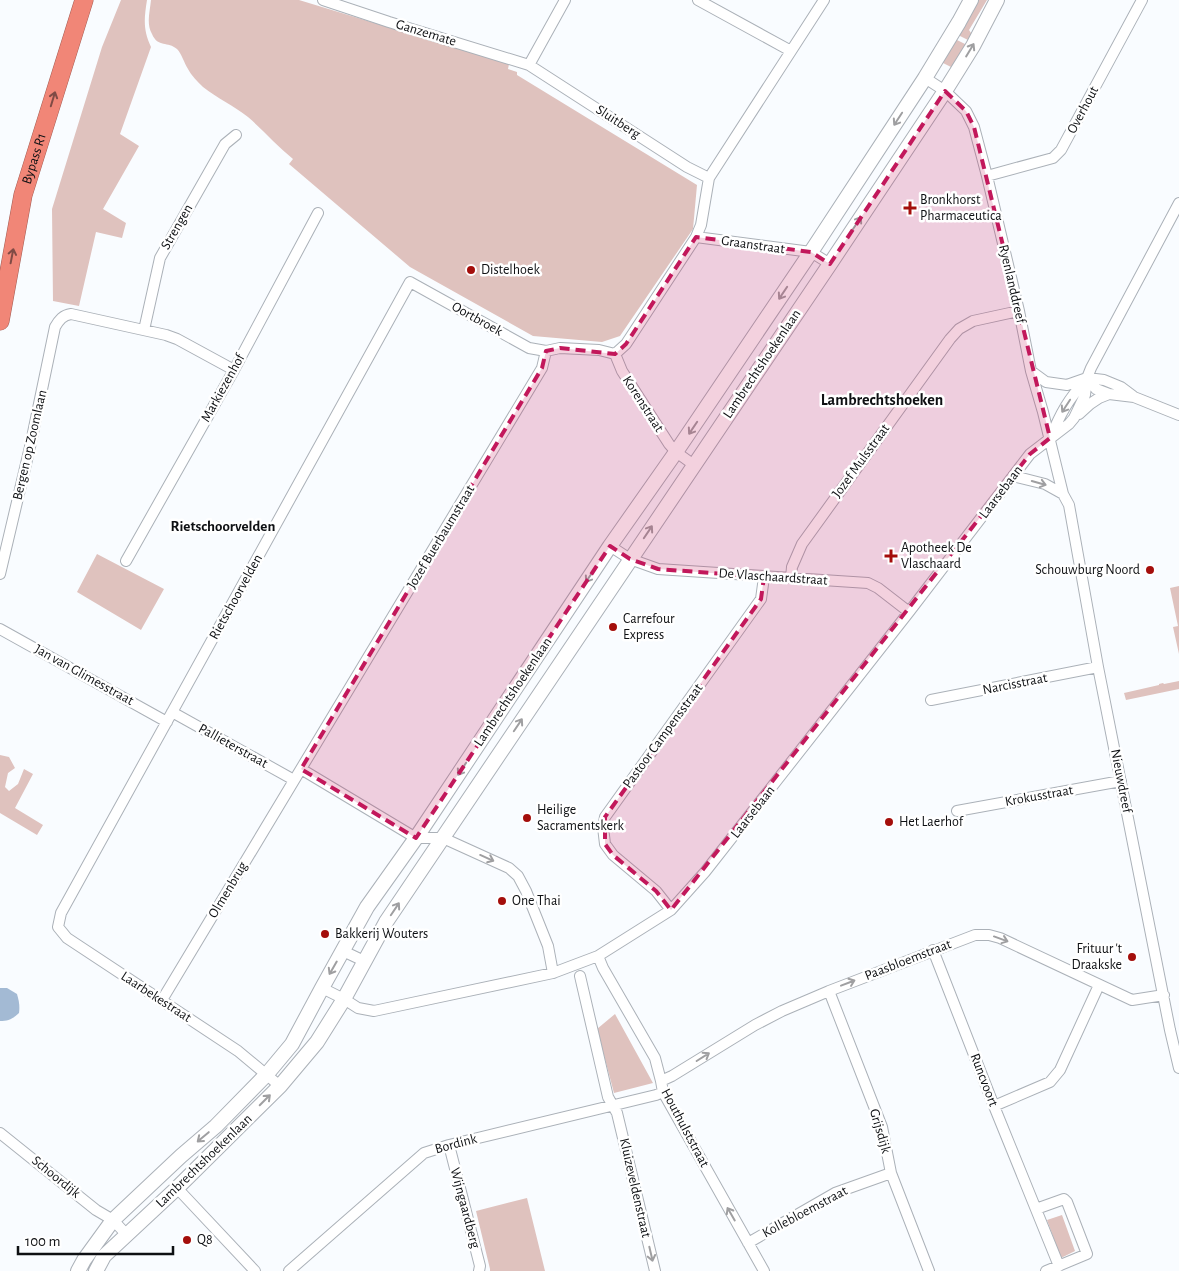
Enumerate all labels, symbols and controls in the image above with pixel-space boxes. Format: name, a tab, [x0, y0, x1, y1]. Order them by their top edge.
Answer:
street label: Ganzemate	[394, 17, 458, 49]
one-way arrow	[966, 43, 976, 57]
street label: Overhout	[1065, 84, 1101, 136]
one-way arrow	[49, 91, 59, 107]
street label: Sluitberg	[593, 103, 643, 142]
one-way arrow	[893, 111, 903, 125]
street label: Bypass R1	[20, 132, 49, 186]
place label: Bronkhorst Pharmaceutica	[920, 193, 1002, 223]
street label: Strengen	[158, 202, 196, 252]
marker: Bronkhorst Pharmaceutica	[904, 202, 916, 214]
one-way arrow	[852, 216, 862, 230]
street label: Graanstraat	[720, 234, 786, 256]
street label: Ryenlanddreef	[996, 243, 1028, 325]
one-way arrow	[8, 248, 18, 264]
place label: Distelhoek	[481, 263, 540, 277]
marker: Distelhoek	[465, 264, 477, 276]
one-way arrow	[778, 285, 788, 299]
street label: Oortbroek	[449, 299, 505, 339]
street label: Lambrechtshoekenlaan	[721, 307, 803, 421]
street label: Markiezenhof	[199, 351, 248, 424]
street label: Korenstraat	[620, 373, 667, 435]
street label: Bergen op Zoomlaan	[10, 388, 50, 502]
district label: Lambrechtshoeken	[821, 392, 943, 408]
one-way arrow	[1060, 399, 1070, 413]
one-way arrow	[688, 420, 698, 434]
street label: Jozef Mulsstraat	[830, 421, 893, 500]
street label: Laarsebaan	[977, 463, 1025, 521]
one-way arrow	[1031, 478, 1047, 488]
street label: Jozef Buerbaumstraat	[405, 482, 478, 591]
district label: Rietschoorvelden	[171, 519, 275, 534]
one-way arrow	[643, 525, 653, 539]
place label: Apotheek De Vlaschaard	[901, 541, 972, 571]
marker: Apotheek De Vlaschaard	[885, 550, 897, 562]
street label: Rietschoorvelden	[207, 552, 265, 642]
place label: Schouwburg Noord	[1035, 563, 1140, 577]
marker: Schouwburg Noord	[1144, 564, 1156, 576]
street label: De Vlaschaardstraat	[718, 566, 829, 588]
one-way arrow	[585, 568, 595, 582]
place label: Carrefour Express	[623, 612, 675, 642]
marker: Carrefour Express	[607, 621, 619, 633]
street label: Lambrechtshoekenlaan	[472, 635, 554, 749]
street label: Jan van Glimesstraat	[32, 642, 136, 708]
street label: Narcisstraat	[982, 671, 1049, 697]
street label: Pastoor Campensstraat	[620, 681, 706, 791]
one-way arrow	[513, 718, 523, 732]
street label: Pallieterstraat	[196, 721, 270, 771]
street label: Nieuwdreef	[1108, 748, 1134, 815]
one-way arrow	[457, 762, 467, 776]
street label: Laarsebaan	[728, 783, 778, 841]
street label: Krokusstraat	[1004, 783, 1075, 809]
place label: Heilige Sacramentskerk	[537, 803, 624, 833]
marker: Heilige Sacramentskerk	[521, 812, 533, 824]
place label: Het Laerhof	[899, 815, 964, 829]
marker: Het Laerhof	[883, 816, 895, 828]
one-way arrow	[479, 853, 494, 863]
street label: Olmenbrug	[206, 859, 250, 921]
place label: One Thai	[512, 894, 561, 908]
marker: One Thai	[496, 895, 508, 907]
one-way arrow	[390, 902, 400, 916]
place label: Bakkerij Wouters	[335, 927, 428, 941]
marker: Bakkerij Wouters	[319, 928, 331, 940]
one-way arrow	[993, 935, 1008, 944]
street label: Paasbloemstraat	[863, 937, 954, 983]
place label: Frituur 't Draakske	[1071, 942, 1123, 972]
marker: Frituur 't Draakske	[1126, 951, 1138, 963]
one-way arrow	[328, 960, 338, 975]
street label: Laarbekestraat	[118, 969, 194, 1025]
one-way arrow	[840, 978, 855, 988]
one-way arrow	[696, 1051, 710, 1061]
street label: Runcvoort	[968, 1052, 1001, 1109]
street label: Houthulststraat	[658, 1086, 712, 1170]
one-way arrow	[259, 1094, 272, 1106]
street label: Grijsdijk	[867, 1107, 893, 1155]
street label: Lambrechtshoekenlaan	[153, 1112, 255, 1210]
one-way arrow	[197, 1131, 210, 1142]
street label: Bordink	[433, 1132, 479, 1156]
street label: Kluizeveldenstraat	[617, 1137, 653, 1240]
street label: Schoordijk	[29, 1153, 83, 1201]
street label: Wijngaardberg	[447, 1166, 483, 1250]
street label: Kollebloemstraat	[760, 1183, 850, 1240]
one-way arrow	[726, 1207, 736, 1221]
scale bar	[18, 1224, 172, 1256]
place label: Q8	[197, 1233, 213, 1247]
text: 100 m	[25, 1234, 60, 1249]
marker: Q8	[181, 1234, 193, 1246]
one-way arrow	[647, 1245, 656, 1261]

